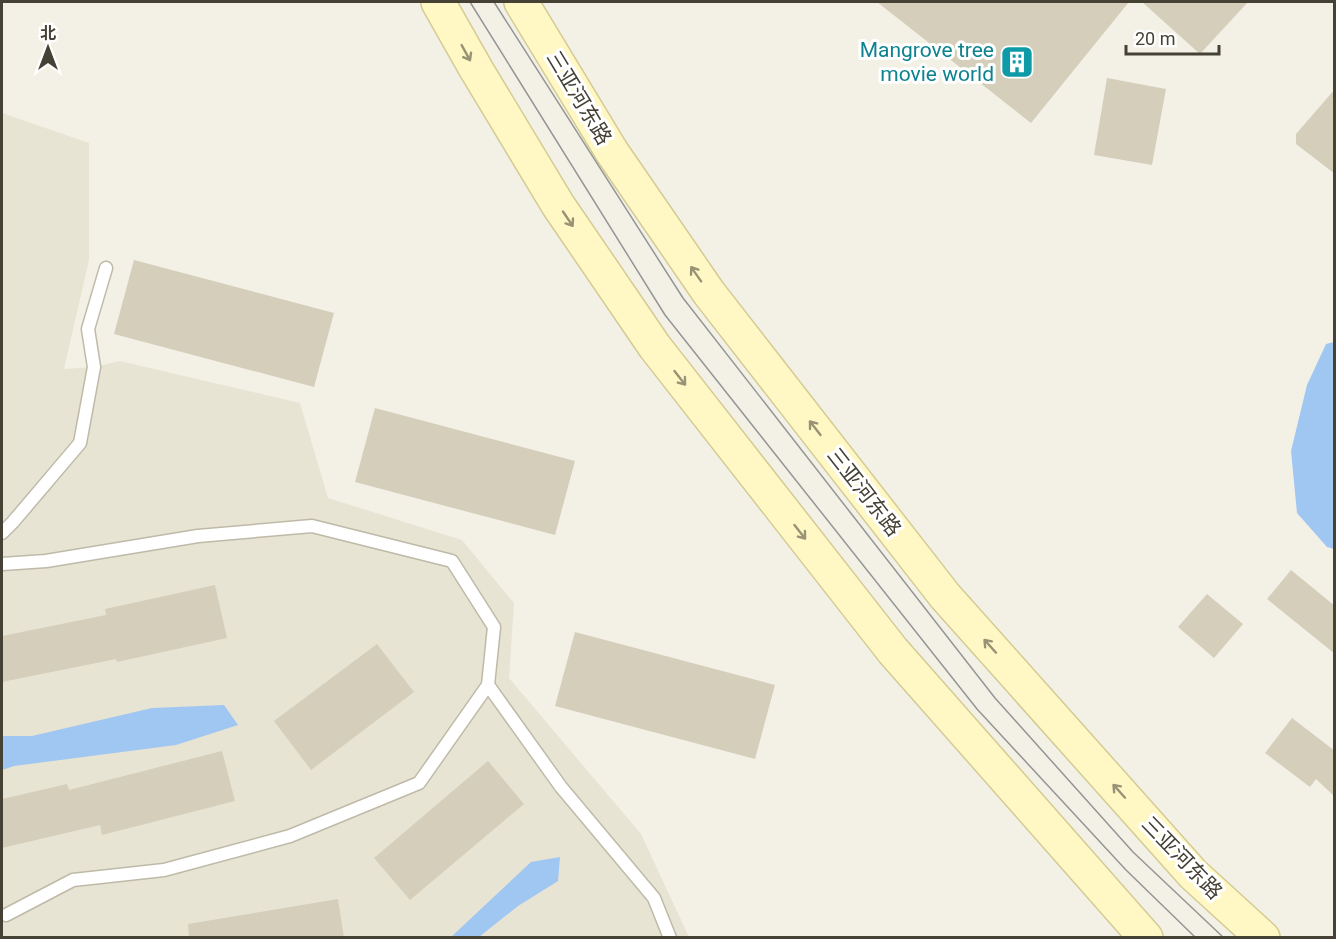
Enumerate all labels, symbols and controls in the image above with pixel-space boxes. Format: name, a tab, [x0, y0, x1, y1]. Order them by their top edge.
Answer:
north arrow	[18, 18, 78, 78]
scale bar	[1126, 18, 1219, 56]
text: 北	[40, 24, 56, 43]
text: 20 m	[1135, 28, 1175, 49]
place label: Mangrove tree movie world	[860, 38, 994, 86]
one-way arrow	[461, 43, 472, 61]
building icon: Mangrove tree movie world	[999, 44, 1035, 80]
street label: 三亚河东路	[542, 47, 616, 149]
one-way arrow	[562, 210, 574, 227]
one-way arrow	[690, 266, 702, 282]
one-way arrow	[674, 370, 686, 386]
one-way arrow	[808, 421, 821, 437]
street label: 三亚河东路	[822, 443, 906, 541]
one-way arrow	[794, 524, 807, 540]
one-way arrow	[983, 638, 996, 654]
one-way arrow	[1112, 784, 1126, 799]
street label: 三亚河东路	[1137, 812, 1227, 904]

